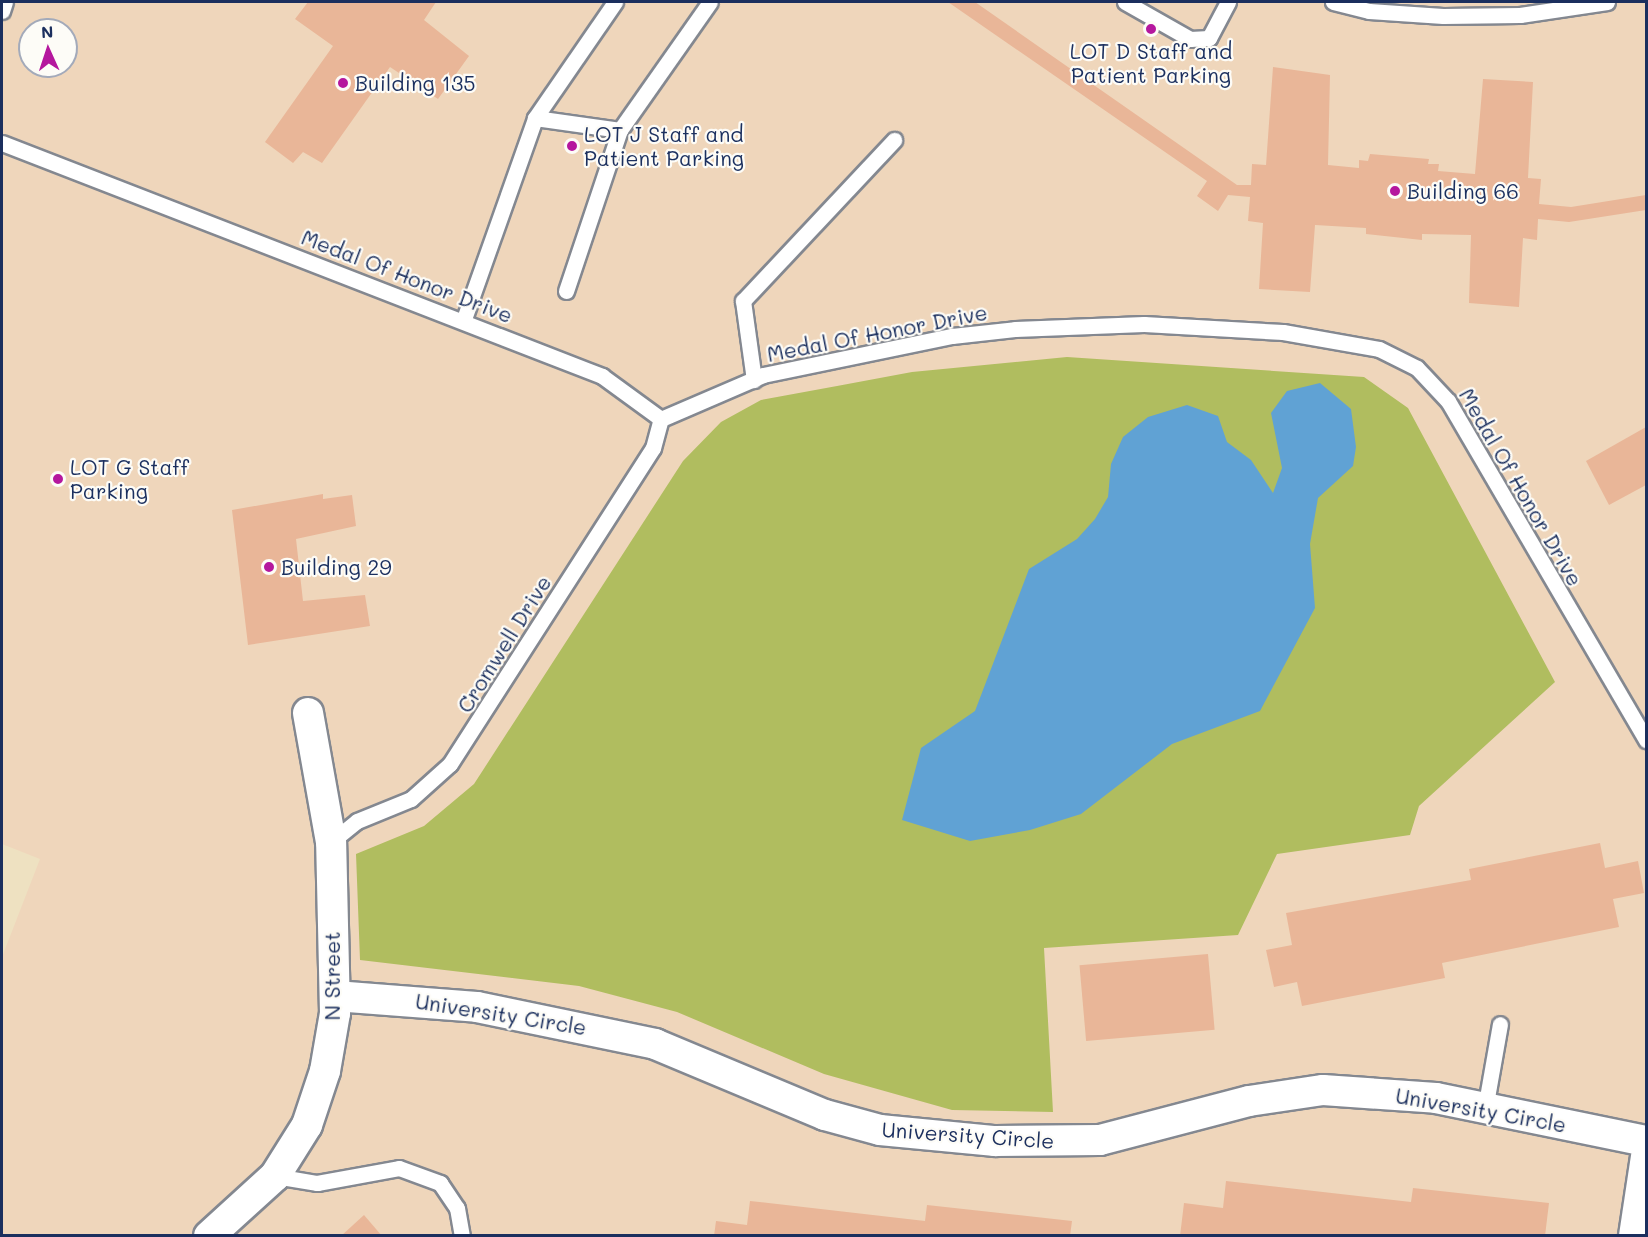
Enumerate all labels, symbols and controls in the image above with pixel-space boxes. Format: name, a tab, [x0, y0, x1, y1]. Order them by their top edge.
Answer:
north arrow	[18, 18, 78, 78]
text: N	[41, 21, 54, 42]
marker: LOT D Staff and Patient Parking	[1144, 22, 1158, 36]
place label: LOT D Staff and Patient Parking	[1070, 38, 1232, 88]
place label: Building 135	[355, 70, 475, 96]
marker: Building 135	[336, 76, 350, 90]
place label: LOT J Staff and Patient Parking	[584, 121, 744, 171]
marker: LOT J Staff and Patient Parking	[565, 139, 579, 153]
place label: Building 66	[1407, 178, 1519, 204]
marker: Building 66	[1388, 184, 1402, 198]
street label: Medal Of Honor Drive	[298, 224, 516, 328]
street label: Medal Of Honor Drive	[765, 299, 989, 367]
street label: Medal Of Honor Drive	[1454, 384, 1588, 590]
place label: LOT G Staff Parking	[70, 454, 189, 504]
marker: LOT G Staff Parking	[51, 472, 65, 486]
place label: Building 29	[281, 554, 392, 580]
marker: Building 29	[262, 560, 276, 574]
street label: Cromwell Drive	[452, 571, 556, 717]
street label: N Street	[319, 931, 345, 1021]
street label: University Circle	[414, 988, 588, 1040]
street label: University Circle	[1394, 1083, 1568, 1137]
street label: University Circle	[881, 1116, 1055, 1154]

